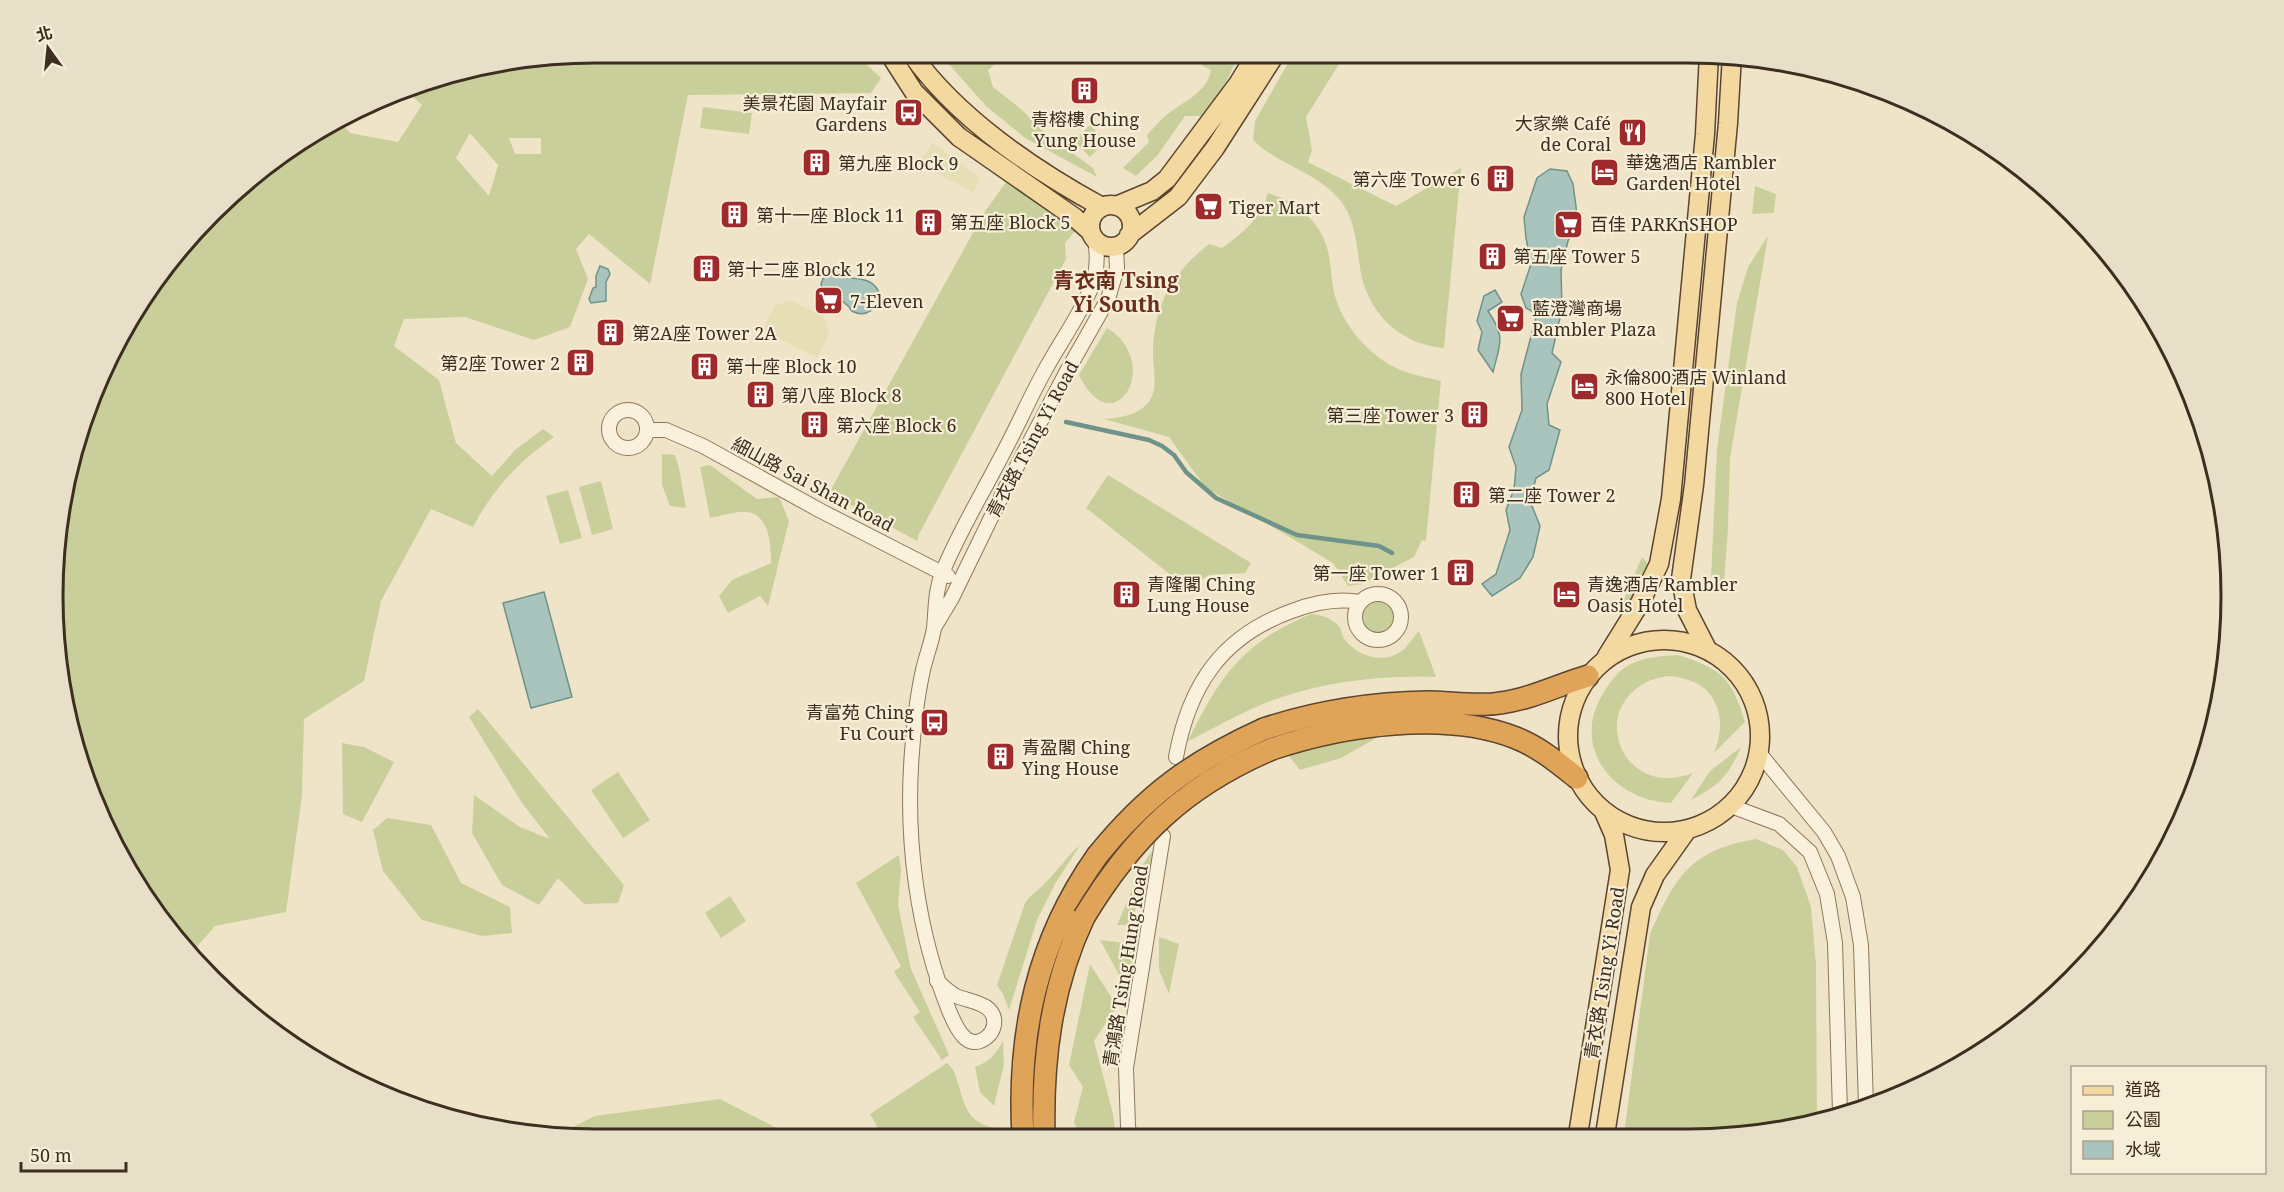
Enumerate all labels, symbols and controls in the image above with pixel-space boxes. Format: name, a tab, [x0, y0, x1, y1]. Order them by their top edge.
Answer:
north arrow	[18, 18, 78, 78]
text: 北	[34, 21, 55, 46]
building icon: 青榕樓 Ching Yung House	[1069, 74, 1101, 106]
place label: 美景花園 Mayfair Gardens	[742, 91, 888, 136]
bus stop icon: 美景花園 Mayfair Gardens	[892, 97, 924, 129]
place label: 青榕樓 Ching Yung House	[1031, 107, 1139, 152]
place label: 大家樂 Café de Coral	[1515, 111, 1611, 156]
restaurant icon: 大家樂 Café de Coral	[1616, 117, 1648, 149]
building icon: 第九座 Block 9	[801, 147, 833, 179]
place label: 華逸酒店 Rambler Garden Hotel	[1626, 150, 1777, 195]
place label: 第九座 Block 9	[838, 151, 959, 175]
hotel icon: 華逸酒店 Rambler Garden Hotel	[1589, 156, 1621, 188]
building icon: 第六座 Tower 6	[1485, 163, 1517, 195]
place label: 第六座 Tower 6	[1352, 167, 1480, 191]
supermarket icon: Tiger Mart	[1192, 191, 1224, 223]
place label: Tiger Mart	[1229, 195, 1320, 219]
building icon: 第十一座 Block 11	[719, 199, 751, 231]
place label: 第十一座 Block 11	[756, 203, 905, 227]
building icon: 第五座 Block 5	[913, 206, 945, 238]
supermarket icon: 百佳 PARKnSHOP	[1553, 208, 1585, 240]
place label: 第五座 Block 5	[950, 210, 1071, 234]
place label: 百佳 PARKnSHOP	[1590, 212, 1738, 236]
building icon: 第五座 Tower 5	[1476, 240, 1508, 272]
place label: 第五座 Tower 5	[1513, 244, 1641, 268]
building icon: 第十二座 Block 12	[690, 253, 722, 285]
place label: 第十二座 Block 12	[727, 257, 876, 281]
district label: 青衣南 Tsing Yi South	[1053, 266, 1179, 318]
supermarket icon: 7-Eleven	[813, 285, 845, 317]
place label: 7-Eleven	[850, 289, 924, 313]
place label: 藍澄灣商場 Rambler Plaza	[1532, 296, 1656, 341]
supermarket icon: 藍澄灣商場 Rambler Plaza	[1495, 302, 1527, 334]
building icon: 第2A座 Tower 2A	[595, 317, 627, 349]
place label: 第2A座 Tower 2A	[632, 321, 777, 345]
building icon: 第2座 Tower 2	[565, 347, 597, 379]
building icon: 第十座 Block 10	[689, 350, 721, 382]
place label: 第2座 Tower 2	[440, 351, 560, 375]
place label: 第十座 Block 10	[726, 354, 857, 378]
street label: 青衣路 Tsing Yi Road	[980, 356, 1084, 522]
place label: 永倫800酒店 Winland 800 Hotel	[1605, 365, 1786, 410]
hotel icon: 永倫800酒店 Winland 800 Hotel	[1568, 371, 1600, 403]
building icon: 第八座 Block 8	[744, 379, 776, 411]
place label: 第八座 Block 8	[781, 383, 902, 407]
building icon: 第三座 Tower 3	[1459, 399, 1491, 431]
place label: 第三座 Tower 3	[1326, 403, 1454, 427]
building icon: 第六座 Block 6	[799, 409, 831, 441]
place label: 第六座 Block 6	[836, 413, 957, 437]
street label: 細山路 Sai Shan Road	[728, 431, 898, 537]
building icon: 第二座 Tower 2	[1451, 479, 1483, 511]
place label: 第二座 Tower 2	[1488, 483, 1616, 507]
building icon: 第一座 Tower 1	[1445, 557, 1477, 589]
place label: 第一座 Tower 1	[1312, 561, 1440, 585]
place label: 青隆閣 Ching Lung House	[1147, 572, 1256, 617]
place label: 青逸酒店 Rambler Oasis Hotel	[1587, 572, 1738, 617]
building icon: 青隆閣 Ching Lung House	[1110, 578, 1142, 610]
hotel icon: 青逸酒店 Rambler Oasis Hotel	[1550, 578, 1582, 610]
place label: 青富苑 Ching Fu Court	[806, 700, 914, 745]
bus stop icon: 青富苑 Ching Fu Court	[919, 706, 951, 738]
place label: 青盈閣 Ching Ying House	[1021, 735, 1131, 780]
building icon: 青盈閣 Ching Ying House	[985, 741, 1017, 773]
street label: 青鴻路 Tsing Hung Road	[1097, 863, 1153, 1069]
street label: 青衣路 Tsing Yi Road	[1578, 885, 1630, 1061]
legend	[2071, 1066, 2266, 1174]
text: 道路	[2125, 1077, 2161, 1101]
text: 公園	[2125, 1107, 2161, 1131]
scale bar	[21, 1135, 126, 1173]
text: 水域	[2125, 1137, 2161, 1161]
text: 50 m	[30, 1143, 72, 1167]

